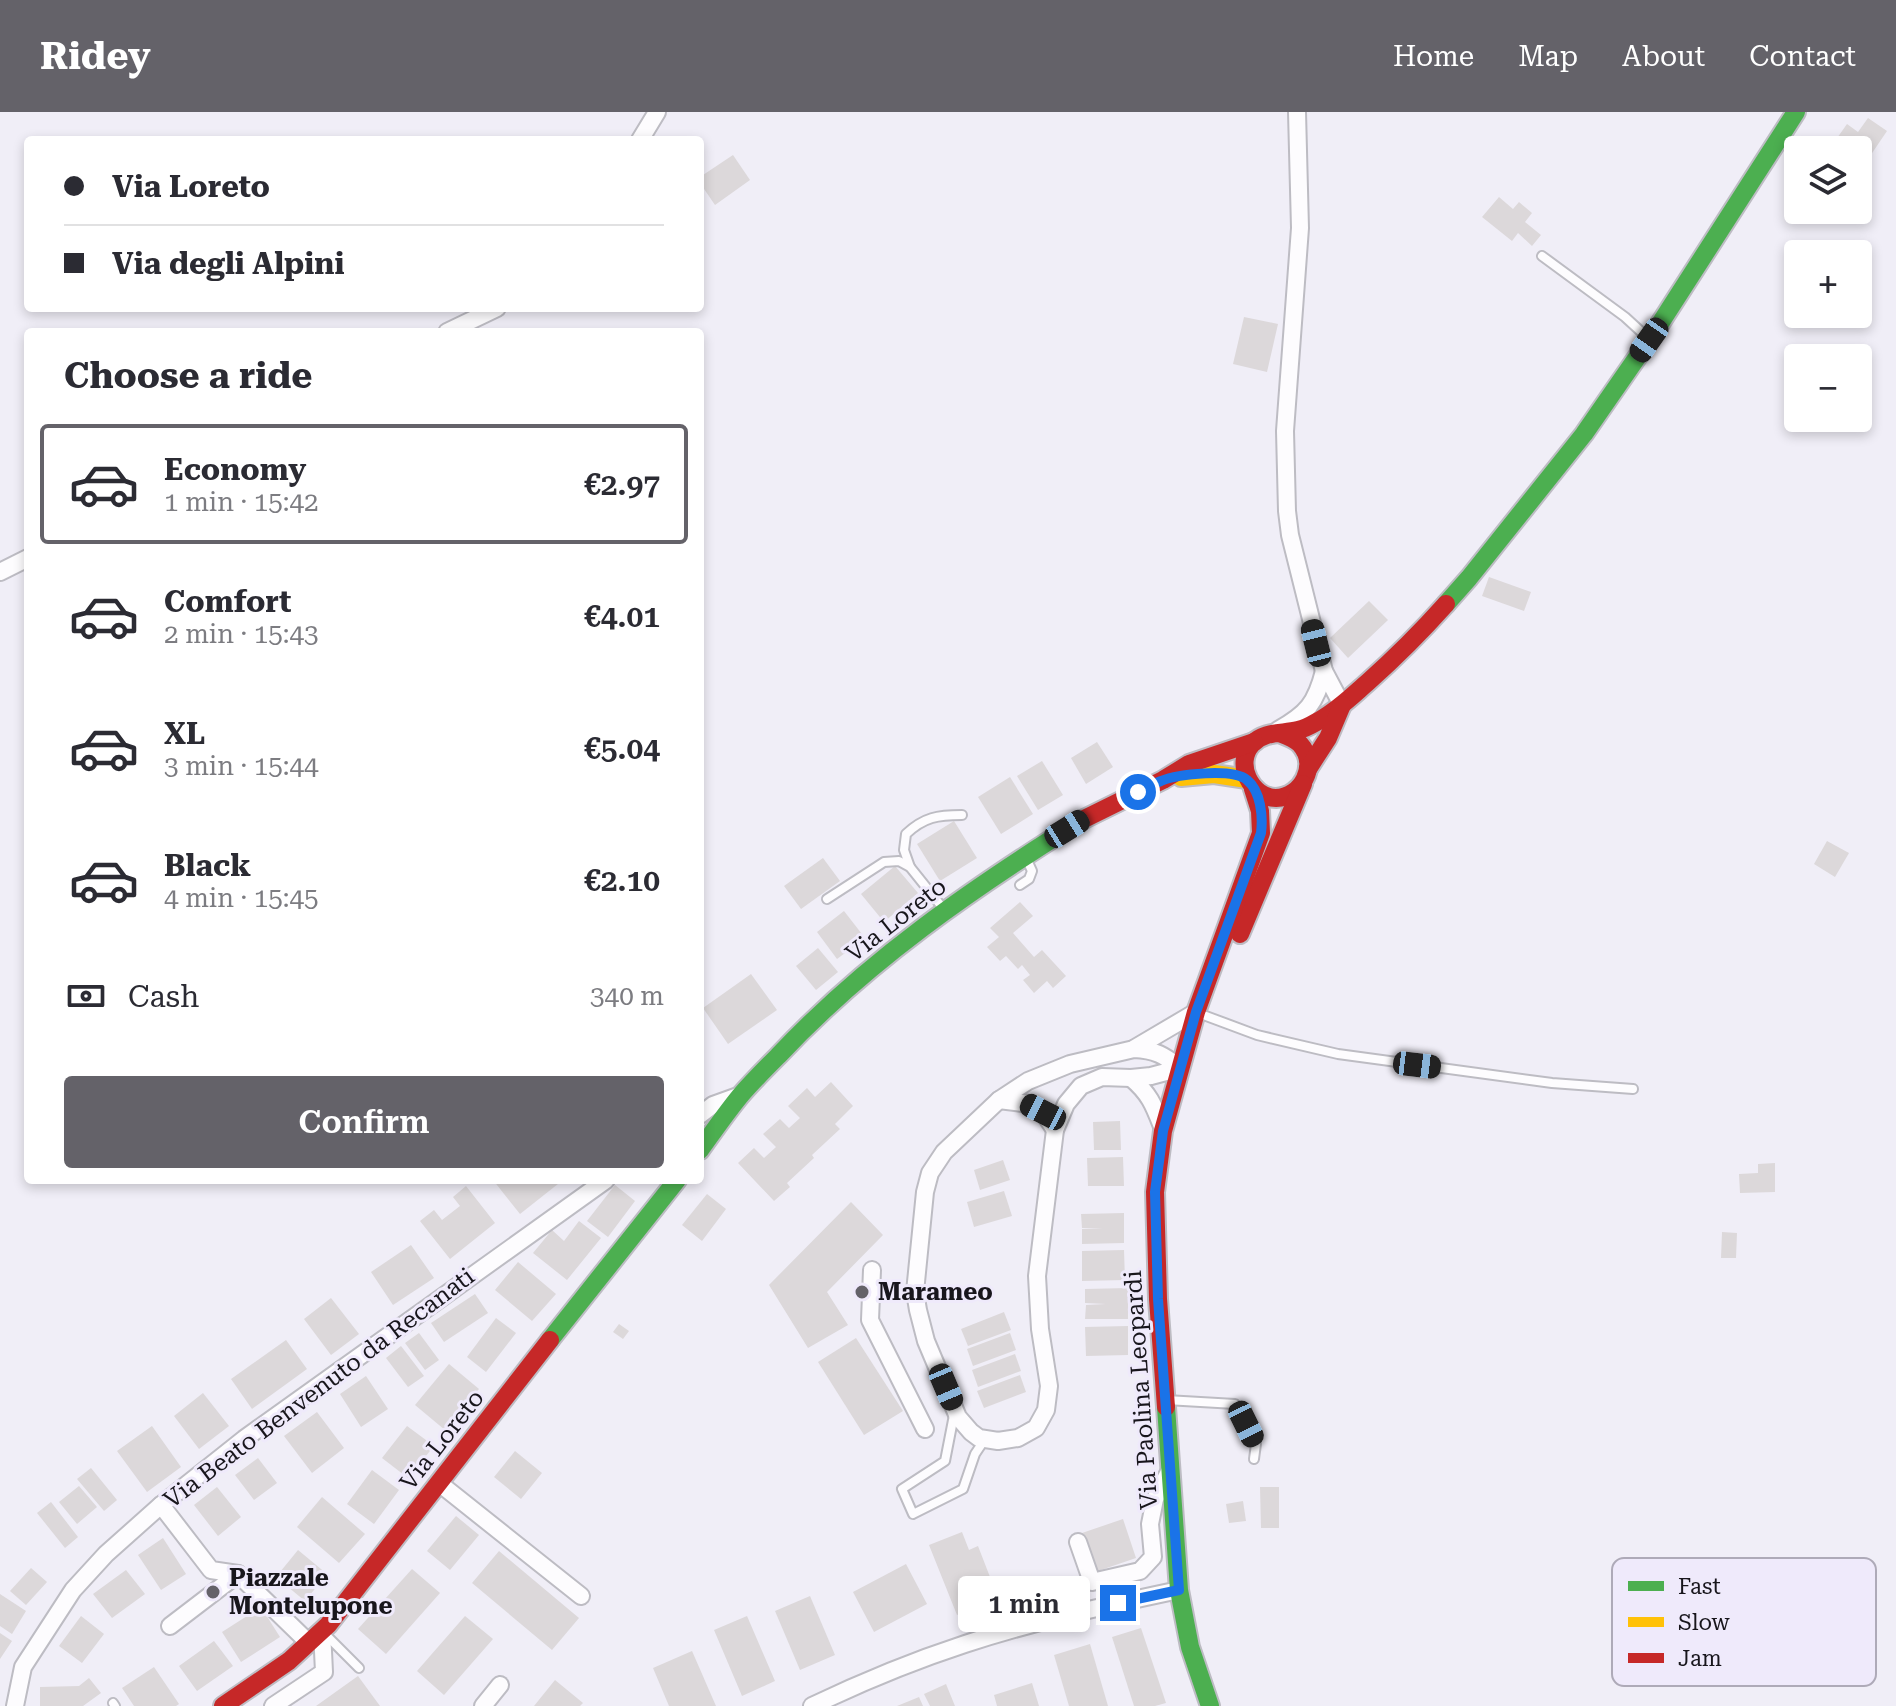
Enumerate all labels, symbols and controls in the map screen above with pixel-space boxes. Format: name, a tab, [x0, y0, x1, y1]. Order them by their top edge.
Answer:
text: Ridey	[40, 34, 151, 78]
text: Home	[1393, 40, 1474, 73]
text: Map	[1518, 40, 1578, 73]
text: About	[1622, 40, 1705, 73]
text: Contact	[1749, 40, 1856, 73]
map controls	[1784, 136, 1872, 432]
button: layers	[1784, 136, 1872, 224]
text: Via Loreto	[112, 169, 270, 204]
button: +	[1784, 240, 1872, 328]
text: Via degli Alpini	[112, 246, 344, 281]
car	[1625, 313, 1673, 367]
button: −	[1784, 344, 1872, 432]
text: Choose a ride	[64, 355, 312, 397]
icon: car	[68, 448, 140, 520]
text: Economy	[164, 452, 306, 487]
text: €2.97	[584, 467, 660, 502]
text: 1 min · 15:42	[164, 487, 319, 517]
icon: car	[68, 580, 140, 652]
text: Comfort	[164, 584, 291, 619]
text: €4.01	[584, 599, 660, 634]
car	[1299, 617, 1333, 669]
text: 2 min · 15:43	[164, 619, 319, 649]
icon: car	[68, 712, 140, 784]
text: XL	[164, 716, 205, 751]
text: €5.04	[584, 731, 660, 766]
text: 3 min · 15:44	[164, 751, 319, 781]
route start	[1120, 774, 1156, 810]
car	[1040, 806, 1094, 852]
icon: car	[68, 844, 140, 916]
text: Black	[164, 848, 251, 883]
text: €2.10	[584, 863, 660, 898]
street label: Via Loreto	[840, 872, 952, 968]
text: 4 min · 15:45	[164, 883, 319, 913]
icon: cash	[64, 974, 108, 1018]
text: Cash	[128, 979, 199, 1014]
text: 340 m	[590, 981, 664, 1011]
car	[1392, 1050, 1442, 1080]
button: Confirm	[64, 1076, 664, 1168]
car	[1016, 1090, 1070, 1134]
street label: Via Beato Benvenuto da Recanati	[158, 1262, 480, 1514]
street label: Via Paolina Leopardi	[1119, 1269, 1163, 1510]
place label: Marameo	[878, 1278, 993, 1306]
marker: Marameo	[853, 1283, 871, 1301]
car	[926, 1360, 966, 1414]
street label: Via Loreto	[394, 1384, 490, 1496]
car	[1225, 1397, 1267, 1451]
legend	[1612, 1558, 1876, 1686]
place label: Piazzale Montelupone	[229, 1564, 393, 1620]
text: Fast	[1678, 1574, 1721, 1599]
callout: 1 min	[958, 1575, 1090, 1631]
marker: Piazzale Montelupone	[204, 1583, 222, 1601]
route end	[1100, 1585, 1136, 1621]
text: 1 min	[988, 1589, 1060, 1619]
text: Slow	[1678, 1610, 1731, 1635]
text: Jam	[1678, 1646, 1722, 1671]

